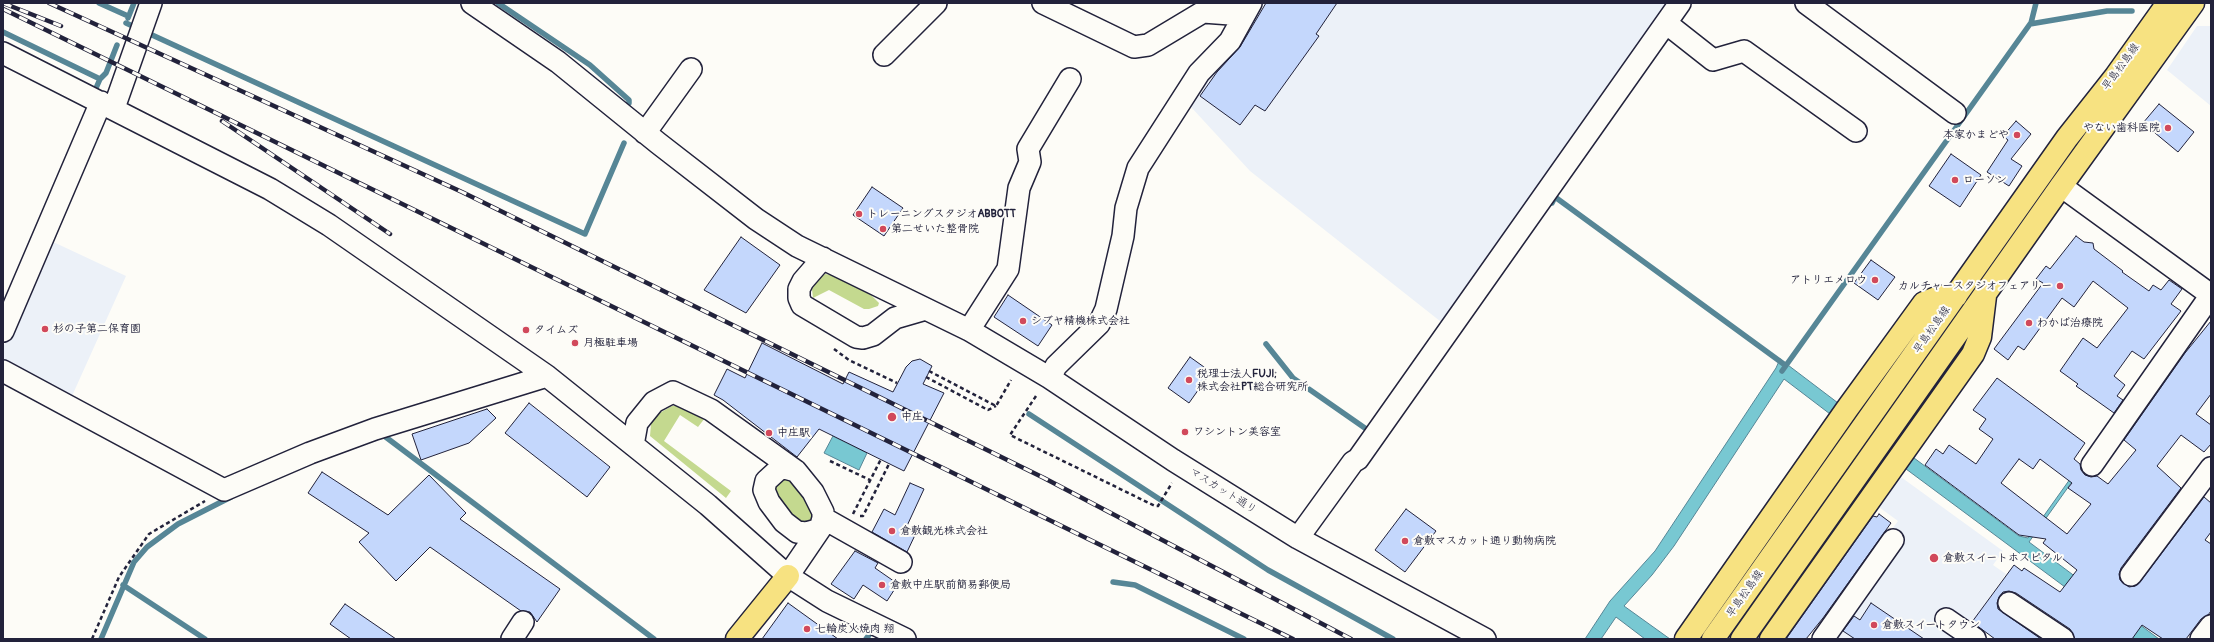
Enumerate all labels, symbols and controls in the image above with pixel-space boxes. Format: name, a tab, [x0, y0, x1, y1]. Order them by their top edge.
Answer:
street label: 早島松島線	[2099, 41, 2143, 93]
place label: やない歯科医院	[2083, 121, 2160, 135]
marker: やない歯科医院	[2163, 123, 2173, 133]
place label: 本家かまどや	[1943, 128, 2009, 142]
marker: 本家かまどや	[2012, 130, 2022, 140]
place label: ローソン	[1963, 173, 2007, 187]
marker: ローソン	[1950, 175, 1960, 185]
place label: トレーニングスタジオABBOTT	[867, 207, 1016, 221]
marker: トレーニングスタジオABBOTT	[854, 209, 864, 219]
place label: 第二せいた整骨院	[891, 222, 979, 236]
marker: 第二せいた整骨院	[878, 224, 888, 234]
place label: アトリエメロウ	[1790, 273, 1867, 287]
marker: アトリエメロウ	[1870, 275, 1880, 285]
place label: カルチャースタジオフェアリー	[1898, 279, 2052, 293]
marker: カルチャースタジオフェアリー	[2055, 281, 2065, 291]
street label: 早島松島線	[1911, 304, 1953, 356]
place label: シブヤ精機株式会社	[1031, 314, 1130, 328]
marker: シブヤ精機株式会社	[1018, 316, 1028, 326]
place label: わかば治療院	[2037, 316, 2103, 330]
marker: わかば治療院	[2024, 318, 2034, 328]
place label: 杉の子第二保育園	[53, 322, 141, 336]
place label: タイムズ	[534, 323, 578, 337]
marker: 杉の子第二保育園	[40, 324, 50, 334]
marker: タイムズ	[521, 325, 531, 335]
place label: 月極駐車場	[583, 336, 638, 350]
marker: 月極駐車場	[570, 338, 580, 348]
place label: 税理士法人FUJI; 株式会社PT総合研究所	[1197, 367, 1308, 393]
marker: 税理士法人FUJI; 株式会社PT総合研究所	[1184, 375, 1194, 385]
place label: 中庄	[901, 410, 923, 424]
marker: 中庄	[886, 411, 898, 423]
place label: ワシントン美容室	[1193, 425, 1281, 439]
place label: 中庄駅	[777, 426, 810, 440]
marker: ワシントン美容室	[1180, 427, 1190, 437]
marker: 中庄駅	[764, 428, 774, 438]
street label: マスカット通り	[1187, 465, 1259, 517]
place label: 倉敷観光株式会社	[900, 524, 988, 538]
marker: 倉敷観光株式会社	[887, 526, 897, 536]
place label: 倉敷マスカット通り動物病院	[1413, 534, 1556, 548]
marker: 倉敷マスカット通り動物病院	[1400, 536, 1410, 546]
place label: 倉敷スイートホスピタル	[1943, 551, 2063, 565]
marker: 倉敷スイートホスピタル	[1928, 552, 1940, 564]
street label: 早島松島線	[1724, 568, 1766, 620]
place label: 倉敷中庄駅前簡易郵便局	[890, 578, 1011, 592]
marker: 倉敷中庄駅前簡易郵便局	[877, 580, 887, 590]
place label: 倉敷スイートタウン	[1882, 618, 1980, 632]
marker: 倉敷スイートタウン	[1869, 620, 1879, 630]
place label: 七輪炭火焼肉 翔	[815, 622, 894, 636]
marker: 七輪炭火焼肉 翔	[802, 624, 812, 634]

